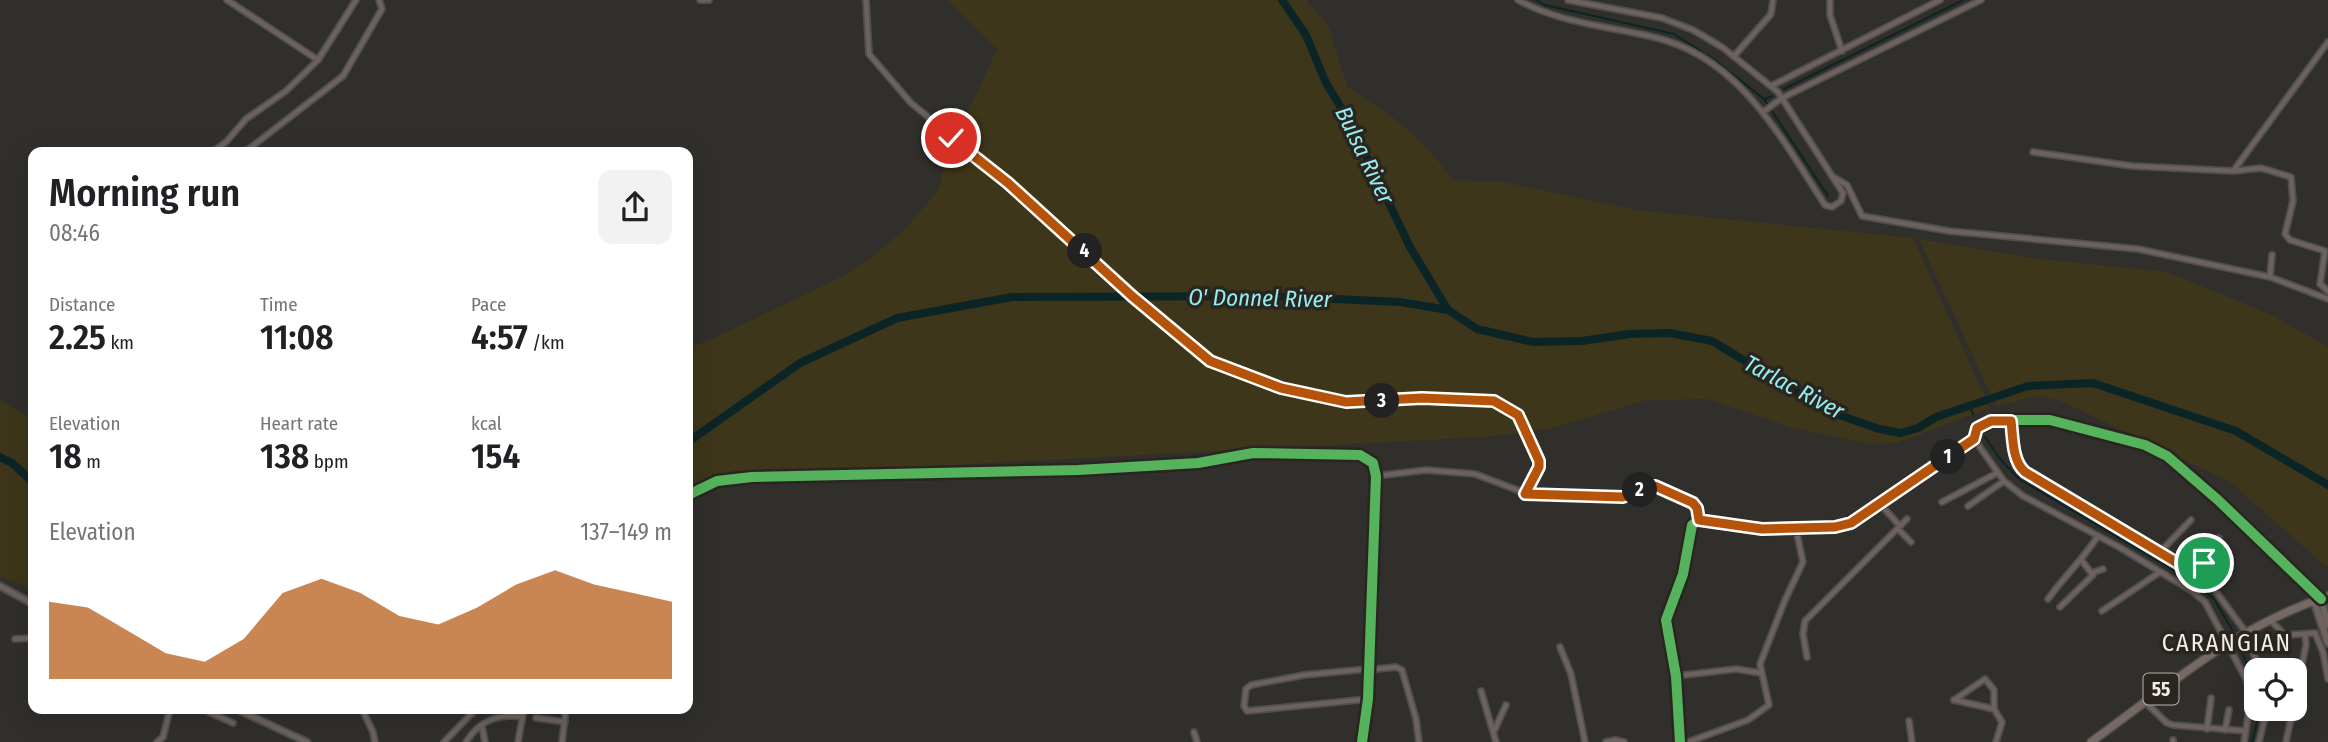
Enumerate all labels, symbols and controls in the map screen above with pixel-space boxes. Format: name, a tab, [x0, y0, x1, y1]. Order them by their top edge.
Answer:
water label: Bulsa River	[1329, 102, 1401, 209]
pin	[921, 108, 981, 168]
icon: check	[932, 119, 970, 157]
text: Morning run	[49, 170, 240, 216]
button: share	[598, 170, 672, 244]
text: 08:46	[49, 219, 100, 247]
pin: 4	[1068, 233, 1102, 268]
text: 4	[1080, 239, 1089, 262]
water label: O' Donnel River	[1188, 283, 1333, 313]
text: Distance	[49, 293, 116, 316]
text: Time	[260, 293, 298, 316]
text: Pace	[471, 293, 506, 316]
text: 2.25	[49, 316, 106, 358]
text: 11:08	[260, 316, 334, 358]
text: 4:57	[471, 316, 528, 358]
text: km	[106, 331, 134, 354]
text: /km	[528, 331, 565, 354]
water label: Tarlac River	[1739, 349, 1850, 426]
pin: 3	[1364, 384, 1400, 418]
text: 3	[1377, 389, 1386, 412]
text: Elevation	[49, 412, 121, 435]
text: Heart rate	[260, 412, 338, 435]
text: kcal	[471, 412, 502, 435]
text: 18	[49, 435, 82, 477]
text: 138	[260, 435, 309, 477]
text: 154	[471, 435, 520, 477]
pin: 1	[1930, 440, 1966, 475]
text: 1	[1943, 445, 1952, 468]
text: m	[82, 450, 101, 473]
text: bpm	[309, 450, 349, 473]
pin: 2	[1622, 472, 1658, 508]
text: 2	[1635, 478, 1644, 501]
text: Elevation	[49, 518, 136, 546]
text: 137–149 m	[580, 518, 672, 546]
pin	[2174, 533, 2234, 593]
icon: arrive	[2185, 544, 2223, 582]
district label: CARANGIAN	[2162, 629, 2292, 657]
map controls	[2244, 658, 2307, 721]
button: locate	[2244, 658, 2307, 721]
road number: 55	[2144, 674, 2178, 704]

